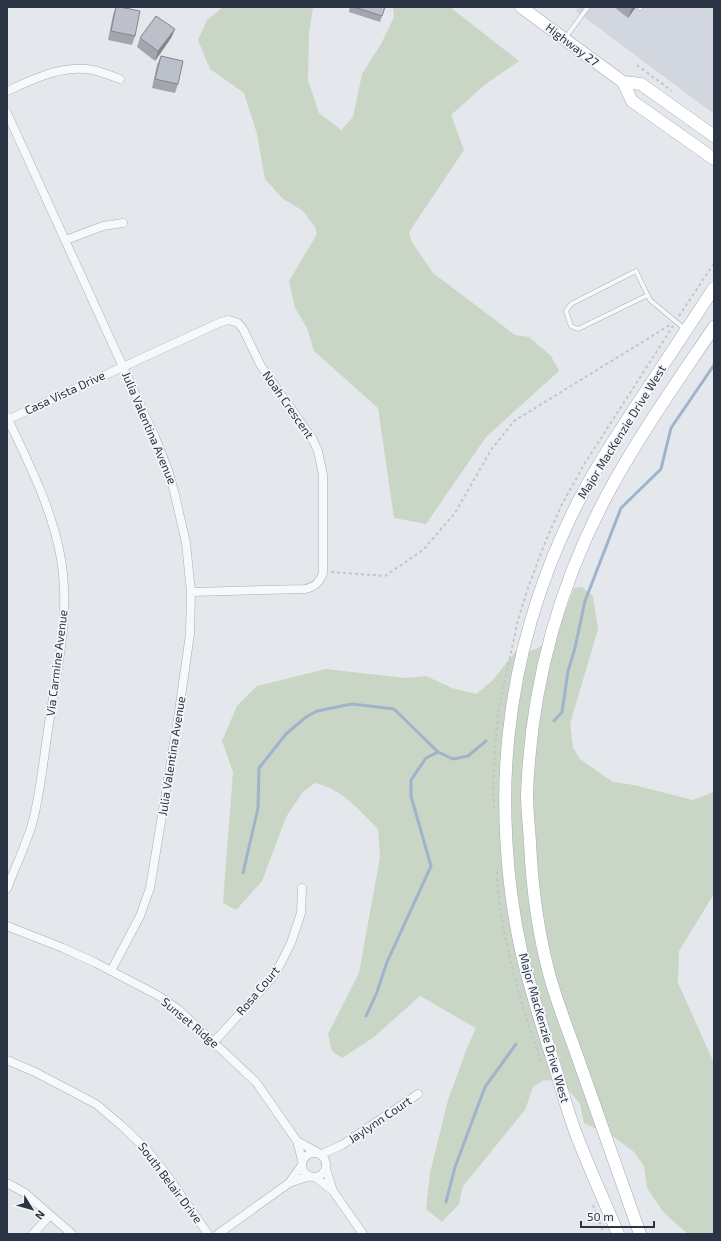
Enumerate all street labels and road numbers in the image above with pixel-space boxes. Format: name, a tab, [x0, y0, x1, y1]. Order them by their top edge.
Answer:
street label: Highway 27	[543, 20, 602, 69]
street label: Major MacKenzie Drive West	[574, 362, 669, 501]
street label: Casa Vista Drive	[22, 367, 107, 417]
street label: Noah Crescent	[260, 368, 318, 441]
street label: Julia Valentina Avenue	[120, 369, 180, 486]
street label: Via Carmine Avenue	[43, 609, 69, 717]
street label: Julia Valentina Avenue	[155, 695, 187, 817]
street label: Major MacKenzie Drive West	[516, 951, 573, 1105]
street label: Rosa Court	[233, 963, 282, 1018]
street label: Sunset Ridge	[159, 994, 222, 1050]
street label: Jaylynn Court	[345, 1093, 414, 1145]
street label: South Belair Drive	[136, 1139, 206, 1225]

